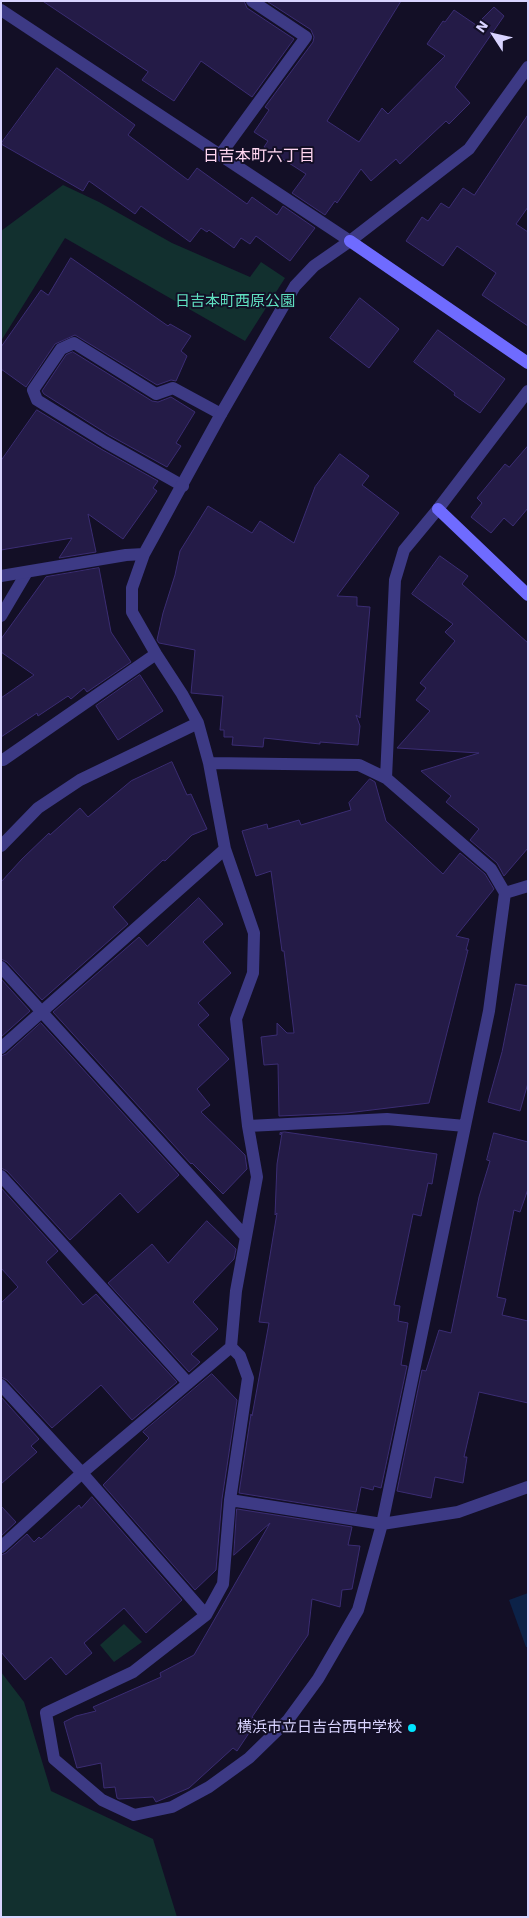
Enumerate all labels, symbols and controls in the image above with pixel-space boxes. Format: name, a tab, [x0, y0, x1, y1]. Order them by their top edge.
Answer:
north arrow	[469, 10, 519, 60]
text: N	[472, 18, 491, 35]
district label: 日吉本町六丁目	[203, 146, 315, 166]
park label: 日吉本町西原公園	[175, 293, 295, 311]
place label: 横浜市立日吉台西中学校	[237, 1719, 402, 1737]
marker: 横浜市立日吉台西中学校	[406, 1722, 418, 1734]

